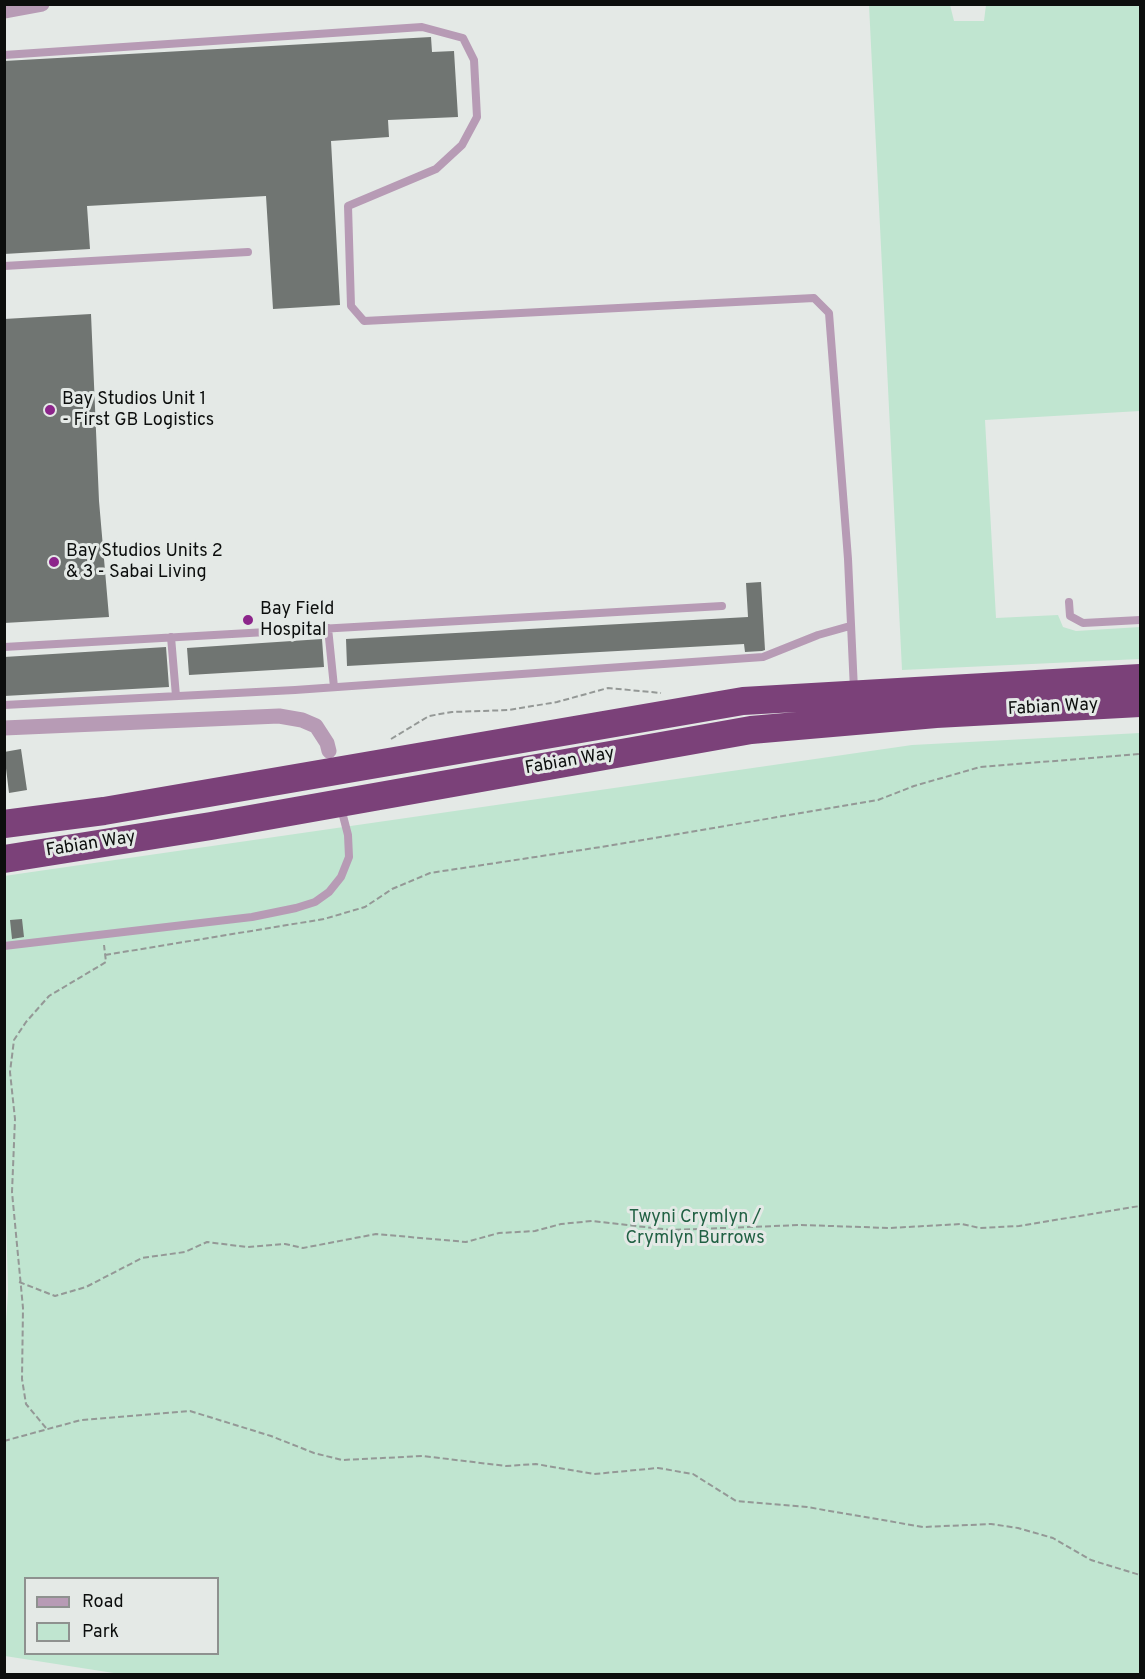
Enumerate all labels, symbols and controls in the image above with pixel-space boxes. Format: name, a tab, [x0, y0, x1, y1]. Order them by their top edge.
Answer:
place label: Bay Studios Unit 1 - First GB Logistics	[62, 389, 214, 432]
marker: Bay Studios Unit 1 - First GB Logistics	[43, 403, 57, 417]
place label: Bay Studios Units 2 & 3 - Sabai Living	[66, 541, 223, 584]
marker: Bay Studios Units 2 & 3 - Sabai Living	[47, 555, 61, 569]
place label: Bay Field Hospital	[260, 599, 334, 642]
marker: Bay Field Hospital	[241, 613, 255, 627]
street label: Fabian Way	[1007, 695, 1099, 721]
street label: Fabian Way	[524, 744, 616, 780]
street label: Fabian Way	[45, 827, 137, 863]
park label: Twyni Crymlyn / Crymlyn Burrows	[625, 1207, 765, 1250]
legend	[24, 1577, 219, 1655]
text: Road	[82, 1591, 124, 1614]
text: Park	[82, 1621, 119, 1644]

